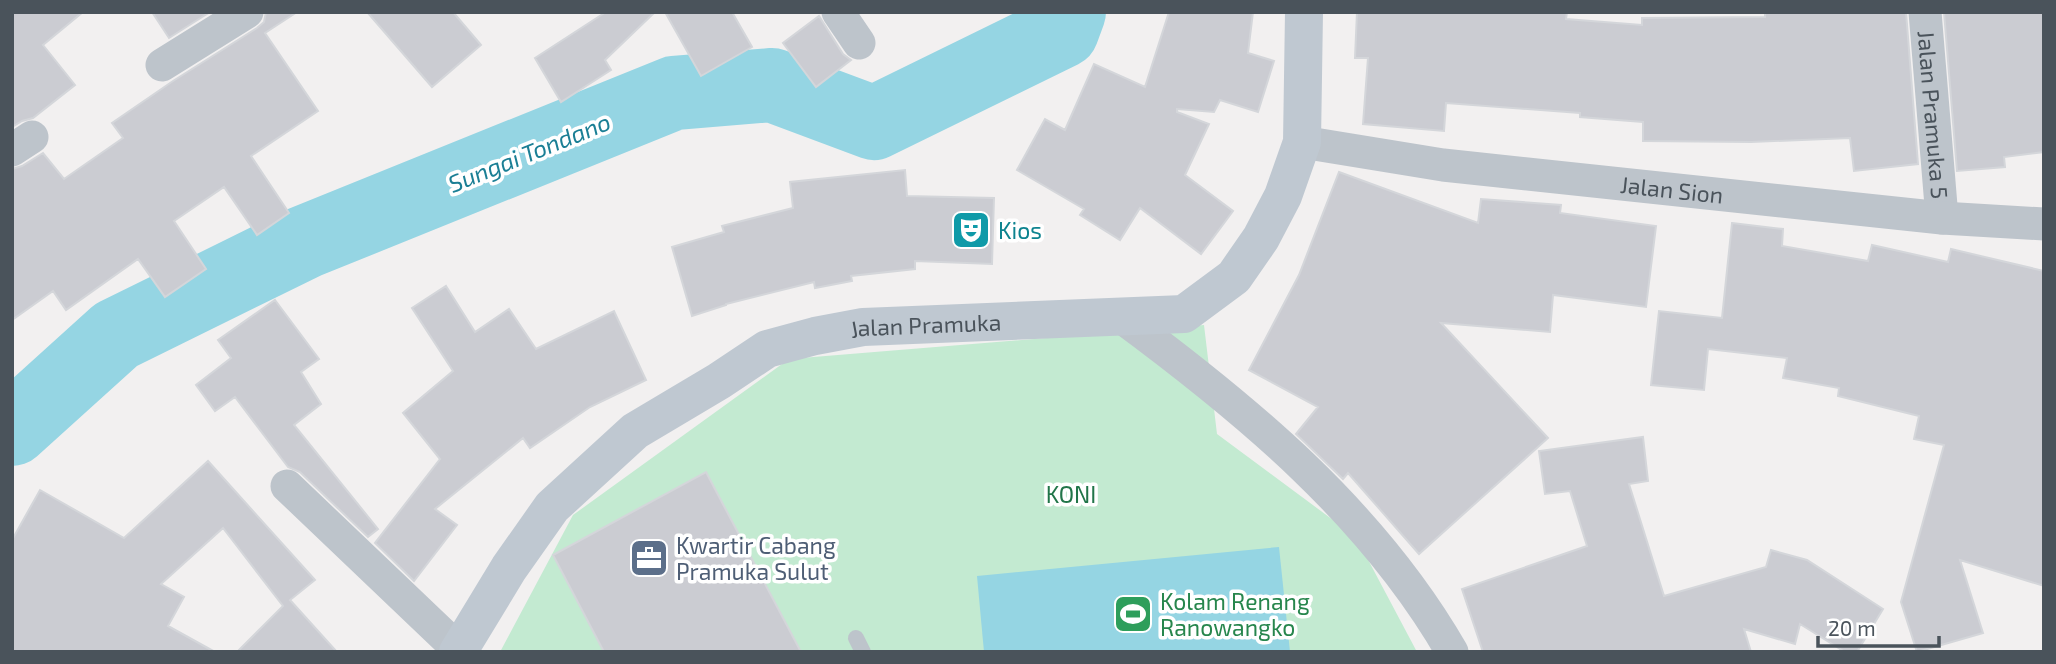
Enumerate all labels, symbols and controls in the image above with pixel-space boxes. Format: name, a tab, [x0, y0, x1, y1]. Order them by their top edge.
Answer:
street label: Jalan Pramuka 5	[1913, 29, 1954, 200]
water label: Sungai Tondano	[444, 106, 614, 198]
street label: Jalan Sion	[1619, 170, 1725, 209]
theatre icon: Kios	[950, 209, 992, 251]
place label: Kios	[998, 216, 1042, 244]
street label: Jalan Pramuka	[847, 307, 1002, 343]
park label: KONI	[1046, 480, 1096, 508]
place label: Kwartir Cabang Pramuka Sulut	[676, 531, 836, 585]
office icon: Kwartir Cabang Pramuka Sulut	[628, 537, 670, 579]
place label: Kolam Renang Ranowangko	[1160, 587, 1310, 641]
sports icon: Kolam Renang Ranowangko	[1112, 593, 1154, 635]
scale bar	[1818, 604, 1939, 648]
text: 20 m	[1828, 615, 1876, 640]

